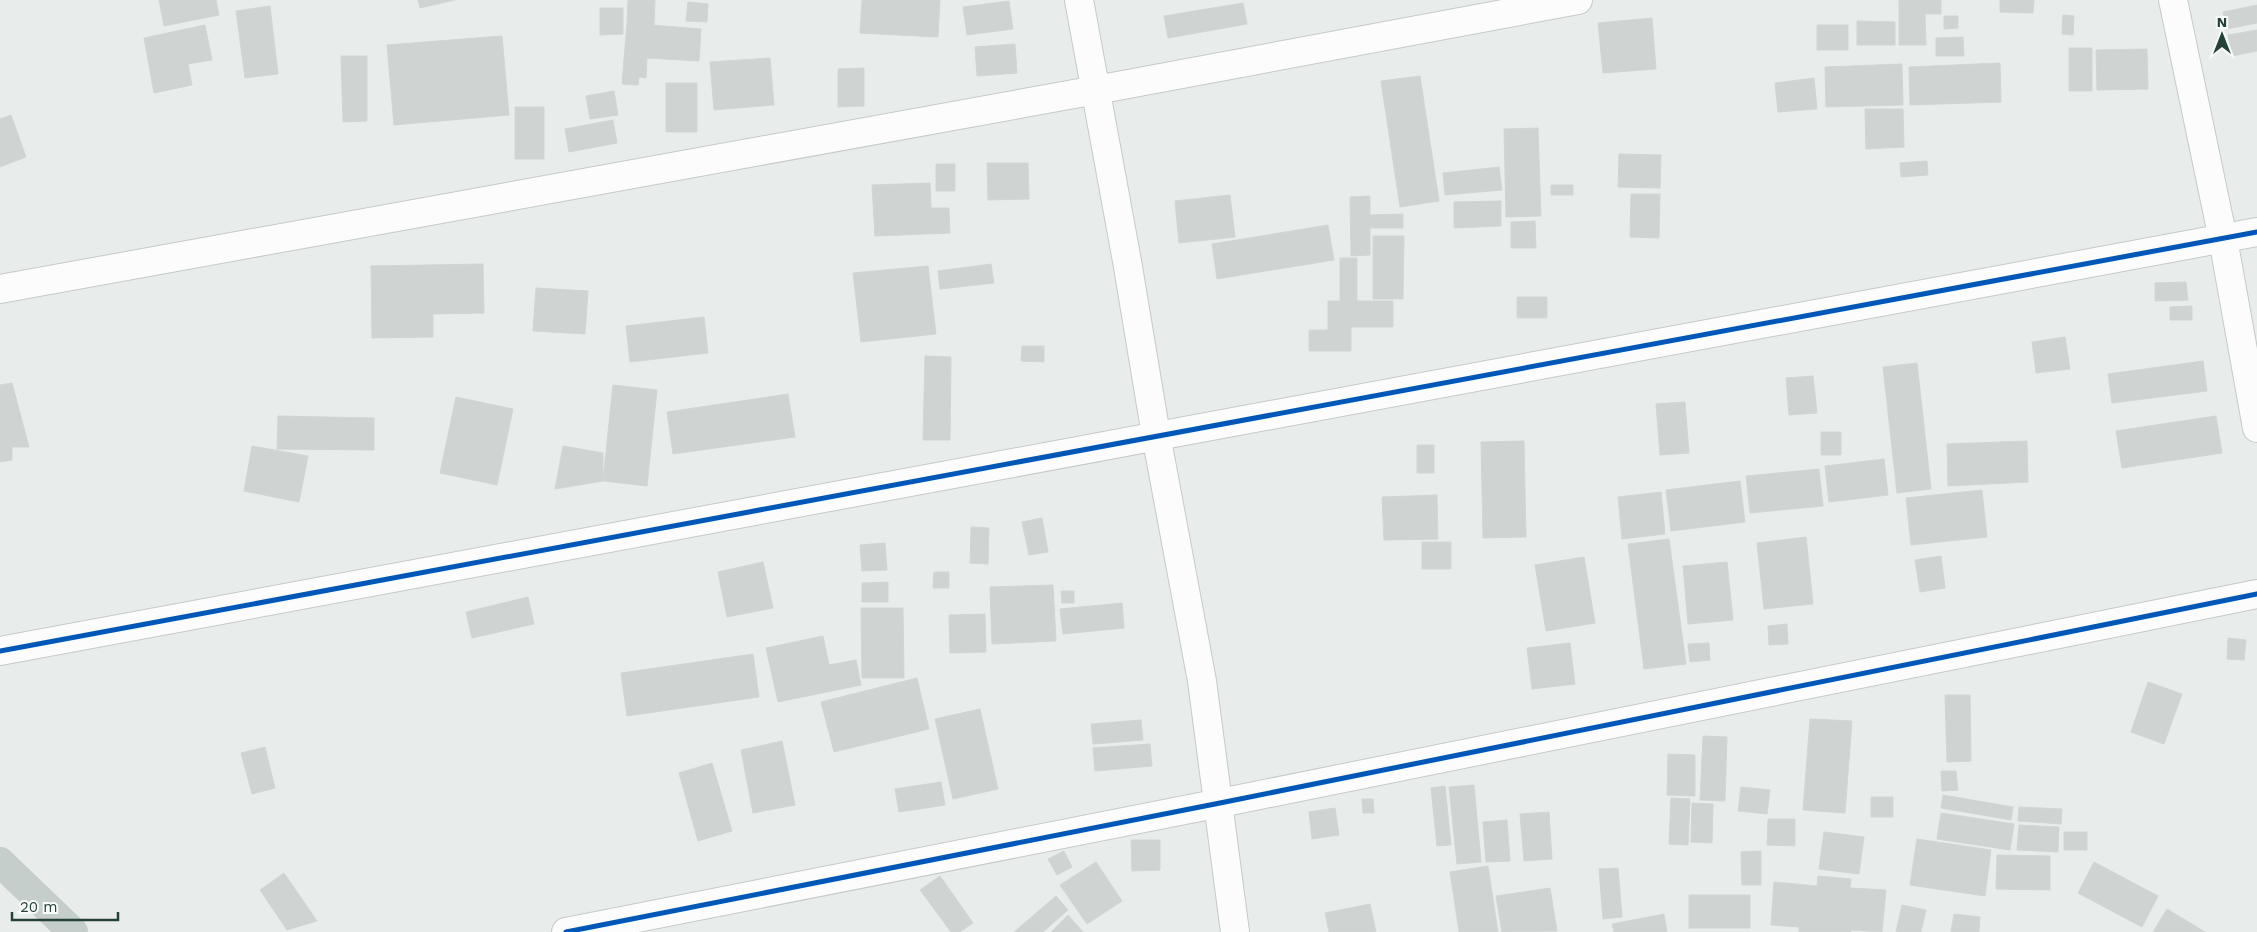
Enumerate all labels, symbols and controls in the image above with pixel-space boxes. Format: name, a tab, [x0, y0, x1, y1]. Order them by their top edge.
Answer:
north arrow	[2197, 10, 2247, 60]
text: N	[2217, 14, 2227, 30]
scale bar	[12, 890, 119, 922]
text: 20 m	[20, 898, 58, 916]

